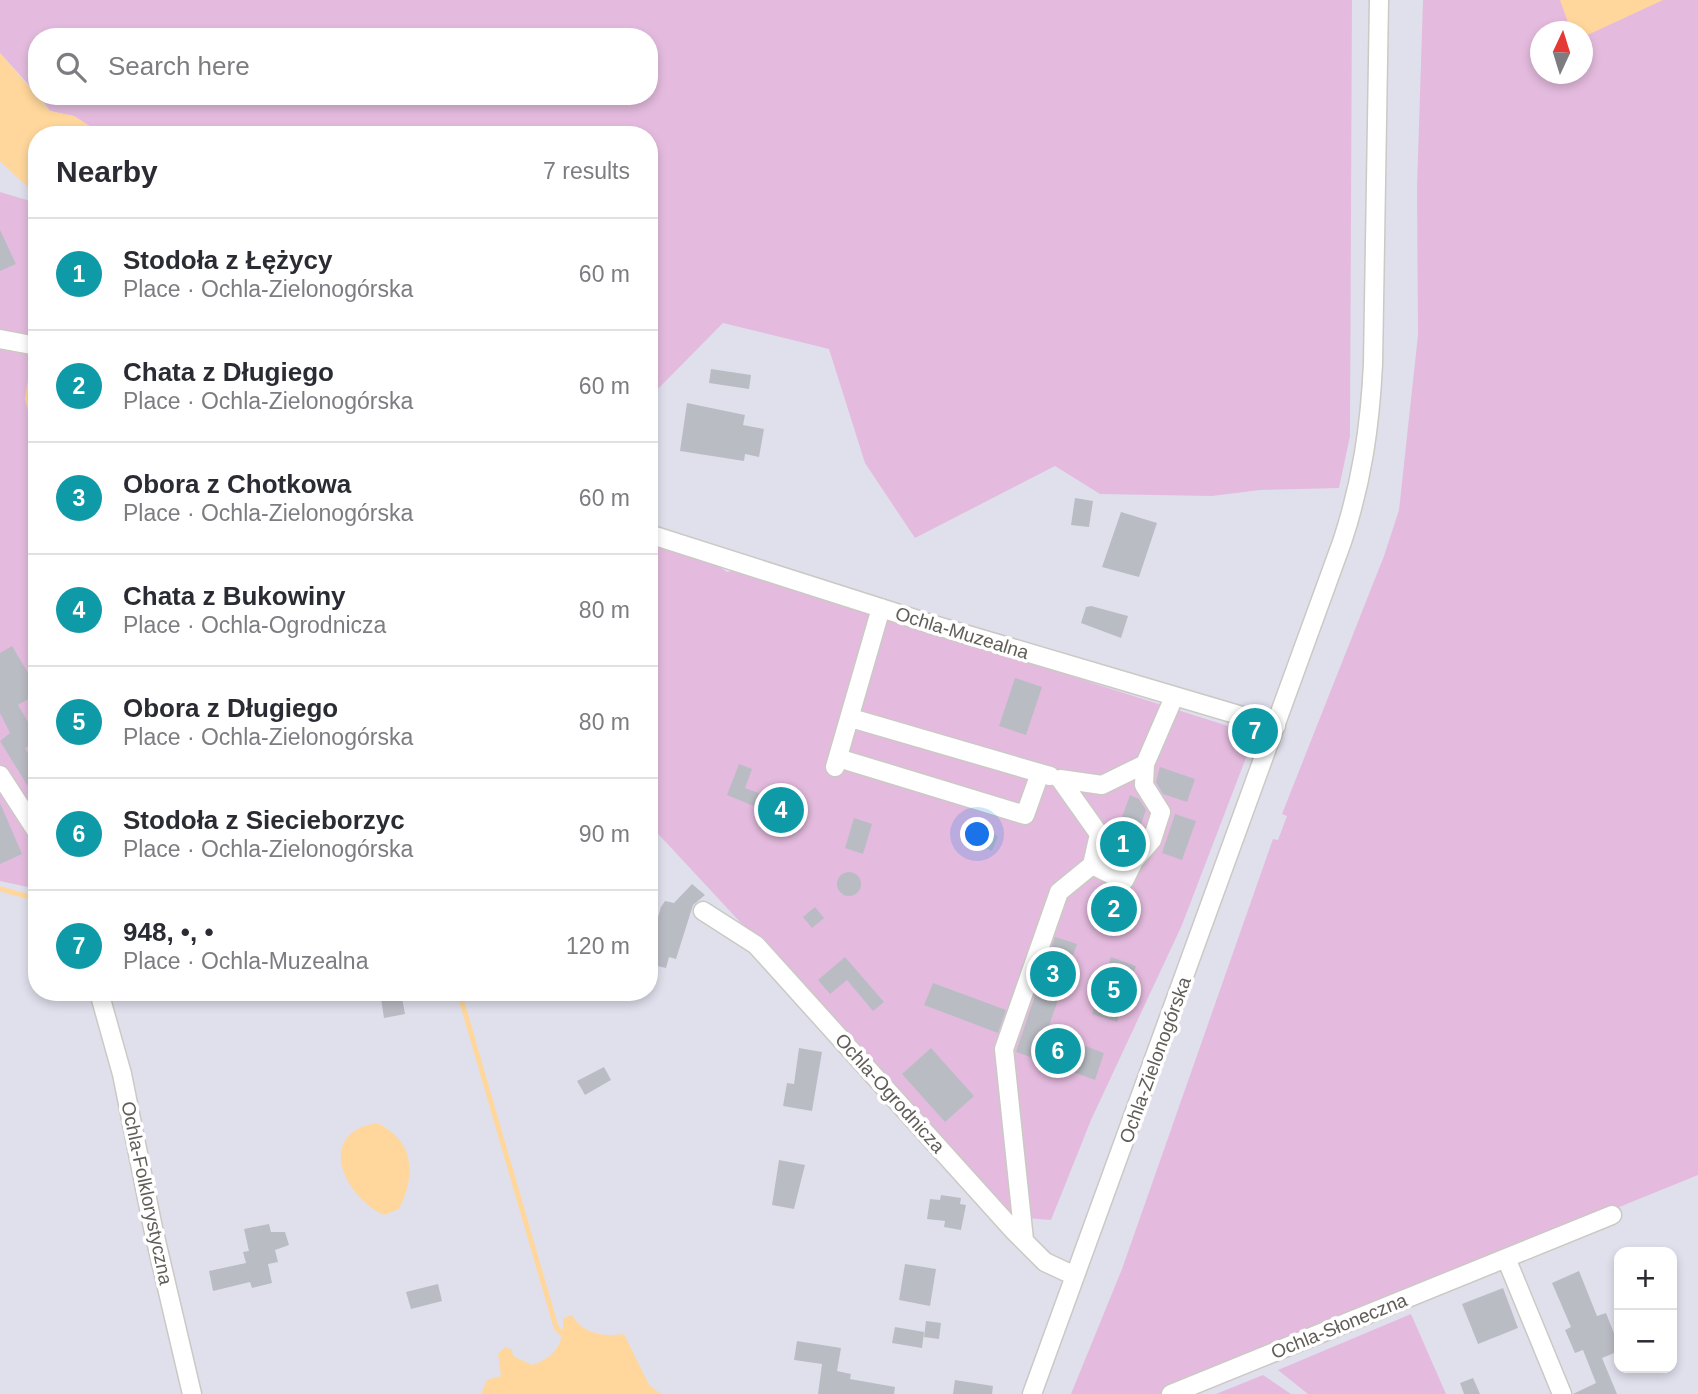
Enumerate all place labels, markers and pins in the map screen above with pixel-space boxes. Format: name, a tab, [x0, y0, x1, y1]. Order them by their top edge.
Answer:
pin: 7	[1232, 705, 1278, 757]
pin: 4	[758, 784, 804, 836]
pin: 1	[1100, 818, 1146, 870]
pin: 2	[1091, 883, 1137, 935]
pin: 3	[1030, 948, 1076, 1000]
pin: 5	[1091, 964, 1137, 1016]
pin: 6	[1035, 1025, 1081, 1077]

